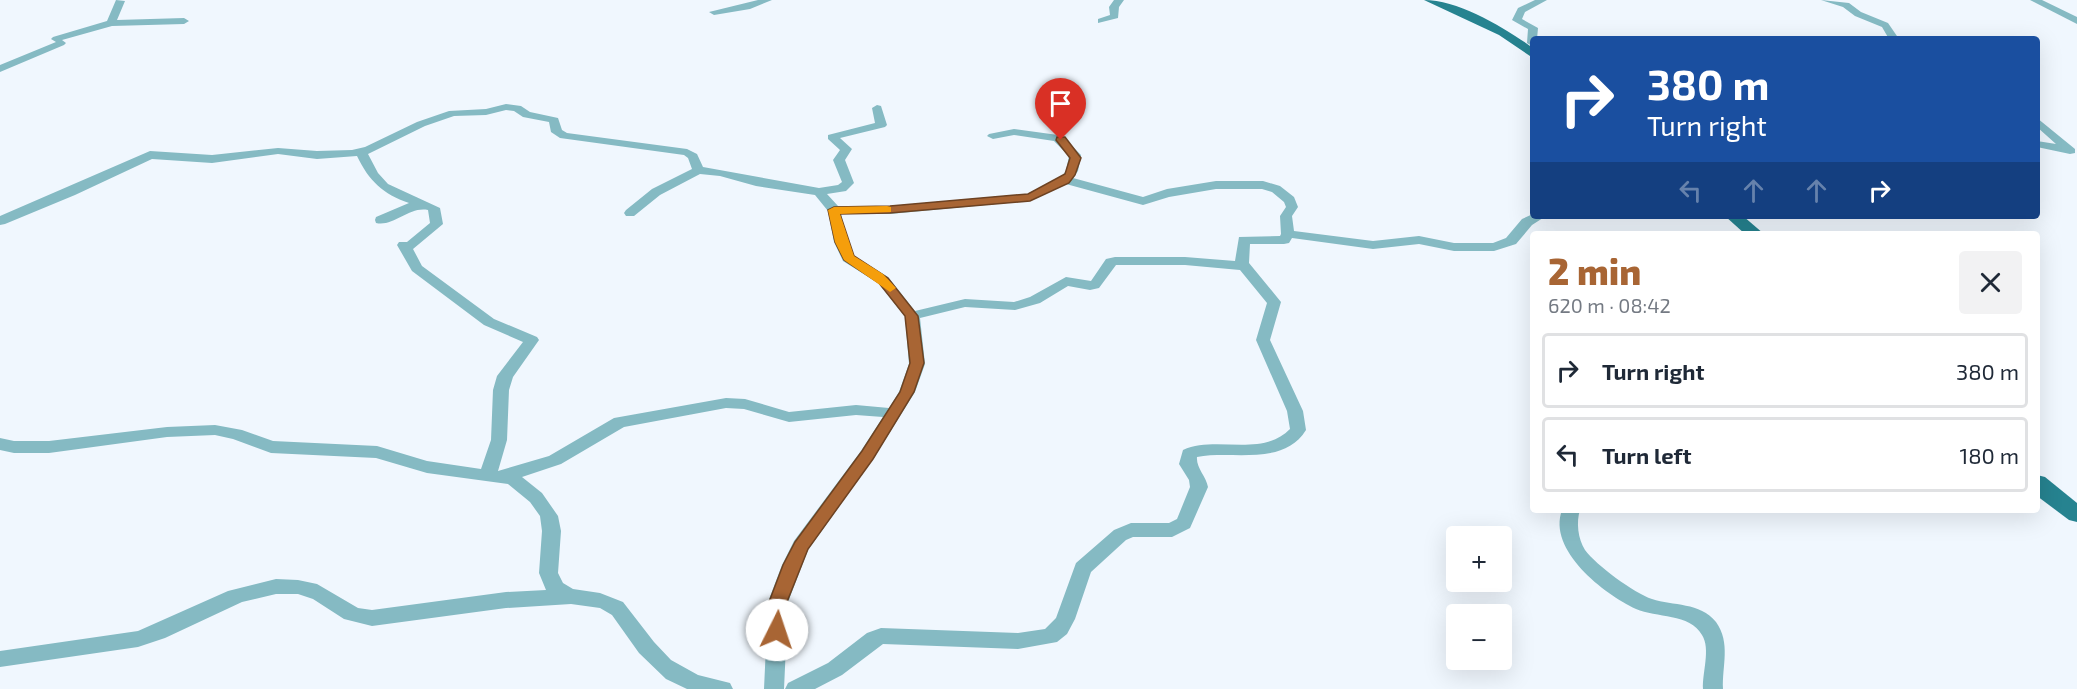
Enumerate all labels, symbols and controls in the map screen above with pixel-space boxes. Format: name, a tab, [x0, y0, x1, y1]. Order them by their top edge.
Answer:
text: 380 m	[1647, 58, 1770, 108]
icon: right	[1548, 60, 1626, 138]
pin	[1035, 78, 1086, 140]
icon: arrive	[1044, 87, 1077, 120]
text: Turn right	[1647, 109, 1767, 141]
icon: left	[1674, 174, 1707, 207]
icon: ahead	[1737, 174, 1770, 207]
icon: ahead	[1800, 174, 1833, 207]
icon: right	[1863, 174, 1896, 207]
text: 2 min	[1548, 249, 1641, 292]
button: close	[1959, 251, 2022, 314]
text: 620 m · 08:42	[1548, 293, 1671, 317]
icon: right	[1551, 354, 1584, 387]
text: Turn right	[1602, 358, 1704, 384]
text: 380 m	[1956, 358, 2019, 384]
icon: left	[1551, 438, 1584, 471]
text: Turn left	[1602, 442, 1691, 468]
text: 180 m	[1959, 442, 2019, 468]
map controls	[1446, 526, 1512, 670]
button: +	[1446, 526, 1512, 592]
position arrow	[745, 598, 809, 662]
button: −	[1446, 604, 1512, 670]

